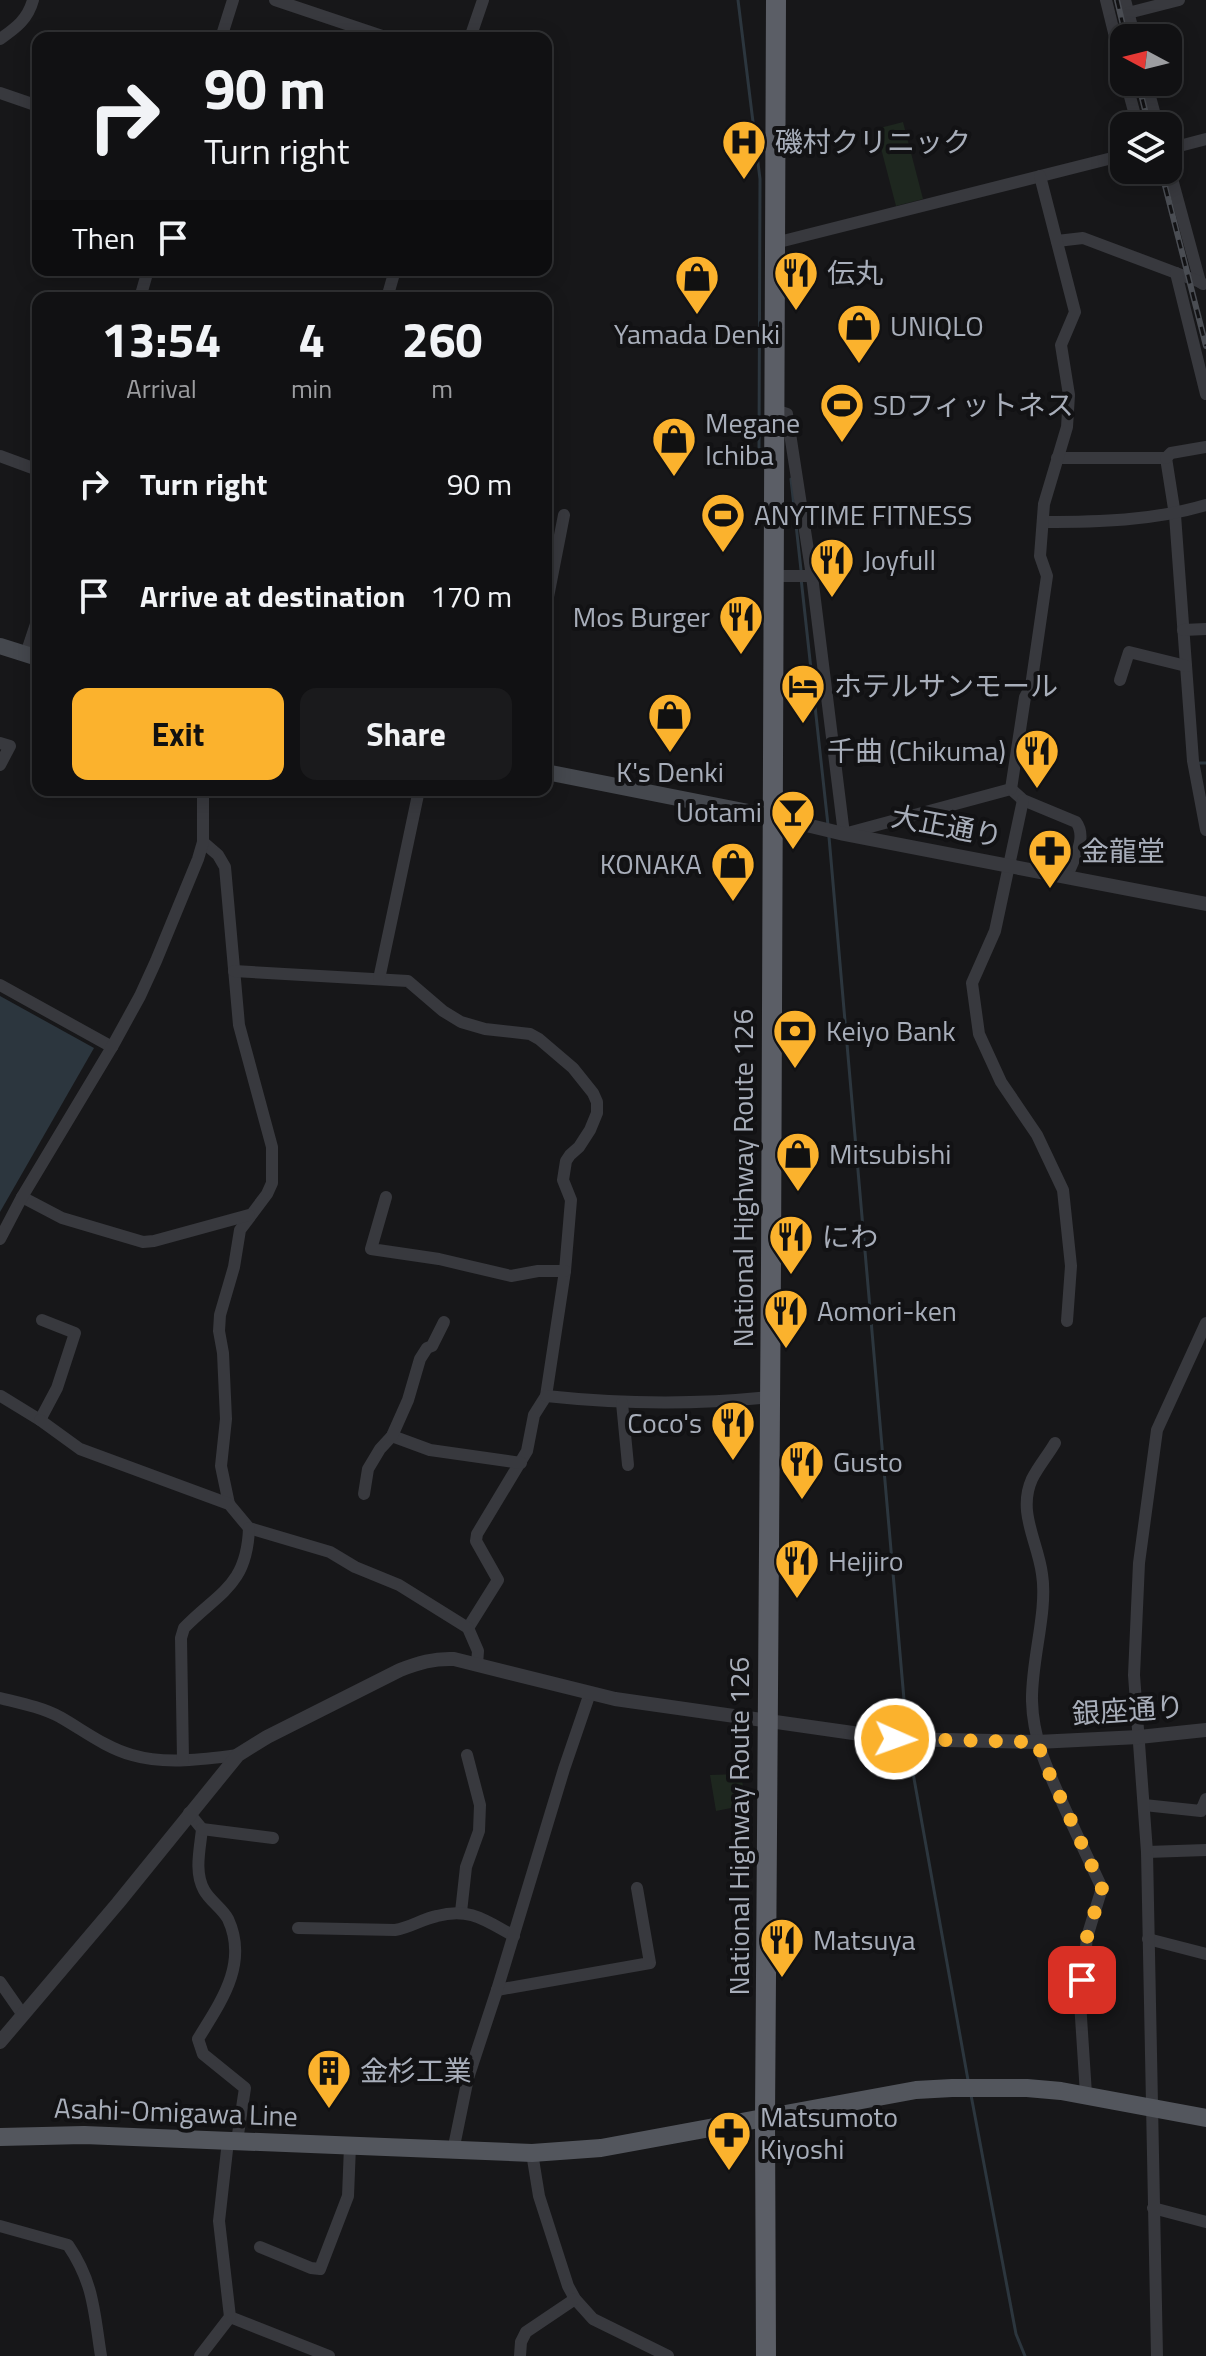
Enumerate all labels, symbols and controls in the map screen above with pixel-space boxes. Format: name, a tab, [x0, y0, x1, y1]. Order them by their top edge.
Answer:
north arrow	[1110, 24, 1182, 96]
map controls	[1110, 24, 1182, 184]
text: 90 m	[204, 46, 326, 131]
icon: right	[72, 64, 176, 168]
button: layers	[1110, 112, 1182, 184]
hospital icon: 磯村クリニック	[720, 118, 768, 181]
place label: 磯村クリニック	[775, 120, 971, 163]
text: Turn right	[204, 123, 349, 178]
text: Then	[72, 215, 135, 261]
icon: arrive	[151, 216, 195, 260]
restaurant icon: 伝丸	[772, 249, 820, 312]
place label: 伝丸	[827, 251, 883, 294]
shop icon: Yamada Denki	[673, 253, 721, 316]
shop icon: UNIQLO	[835, 302, 883, 365]
text: 13:54	[102, 303, 221, 376]
text: 4	[298, 303, 325, 376]
text: 260	[402, 303, 482, 376]
place label: UNIQLO	[890, 304, 984, 347]
place label: Yamada Denki	[614, 312, 780, 355]
text: Arrival	[126, 369, 197, 408]
text: min	[291, 369, 332, 408]
text: m	[431, 369, 453, 408]
sports icon: SDフィットネス	[818, 381, 866, 444]
place label: SDフィットネス	[873, 383, 1074, 426]
place label: Megane Ichiba	[705, 401, 800, 476]
shop icon: Megane Ichiba	[650, 415, 698, 478]
text: Turn right	[140, 461, 268, 507]
text: 90 m	[447, 461, 512, 507]
icon: right	[72, 462, 116, 506]
sports icon: ANYTIME FITNESS	[699, 491, 747, 554]
place label: ANYTIME FITNESS	[754, 493, 973, 536]
restaurant icon: Joyfull	[808, 536, 856, 599]
place label: Joyfull	[863, 538, 936, 581]
text: Arrive at destination	[140, 573, 405, 619]
text: 170 m	[430, 573, 512, 619]
icon: arrive	[72, 574, 116, 618]
restaurant icon: Mos Burger	[717, 593, 765, 656]
place label: Mos Burger	[573, 595, 710, 638]
hotel icon: ホテルサンモール	[779, 662, 827, 725]
place label: ホテルサンモール	[834, 664, 1058, 707]
button: Exit	[72, 688, 284, 780]
button: Share	[300, 688, 512, 780]
shop icon: K's Denki	[646, 691, 694, 754]
restaurant icon: 千曲 (Chikuma)	[1013, 727, 1061, 790]
place label: 千曲 (Chikuma)	[827, 729, 1006, 772]
place label: K's Denki	[616, 750, 724, 793]
bar icon: Uotami	[769, 788, 817, 851]
place label: Uotami	[676, 790, 762, 833]
street label: 大正通り	[888, 794, 1006, 857]
pharmacy icon: 金龍堂	[1026, 827, 1074, 890]
place label: 金龍堂	[1081, 829, 1165, 872]
shop icon: KONAKA	[709, 840, 757, 903]
place label: KONAKA	[600, 842, 702, 885]
bank icon: Keiyo Bank	[771, 1007, 819, 1070]
street label: National Highway Route 126	[721, 1009, 764, 1347]
place label: Keiyo Bank	[826, 1009, 956, 1052]
shop icon: Mitsubishi	[774, 1130, 822, 1193]
place label: Mitsubishi	[829, 1132, 951, 1175]
restaurant icon: にわ	[767, 1213, 815, 1276]
place label: にわ	[822, 1215, 878, 1258]
restaurant icon: Aomori-ken	[762, 1287, 810, 1350]
place label: Aomori-ken	[817, 1289, 957, 1332]
restaurant icon: Coco's	[709, 1399, 757, 1462]
place label: Coco's	[627, 1401, 702, 1444]
restaurant icon: Gusto	[778, 1438, 826, 1501]
place label: Gusto	[833, 1440, 903, 1483]
restaurant icon: Heijiro	[773, 1537, 821, 1600]
place label: Heijiro	[828, 1539, 904, 1582]
street label: National Highway Route 126	[717, 1657, 760, 1995]
street label: 銀座通り	[1071, 1684, 1185, 1735]
position arrow	[853, 1697, 937, 1781]
restaurant icon: Matsuya	[758, 1916, 806, 1979]
place label: Matsuya	[813, 1918, 916, 1961]
pin	[1048, 1946, 1116, 2014]
icon: arrive	[1060, 1958, 1104, 2002]
building icon: 金杉工業	[305, 2047, 353, 2110]
place label: 金杉工業	[360, 2049, 472, 2092]
street label: Asahi-Omigawa Line	[53, 2086, 299, 2137]
place label: Matsumoto Kiyoshi	[760, 2095, 898, 2170]
pharmacy icon: Matsumoto Kiyoshi	[705, 2109, 753, 2172]

